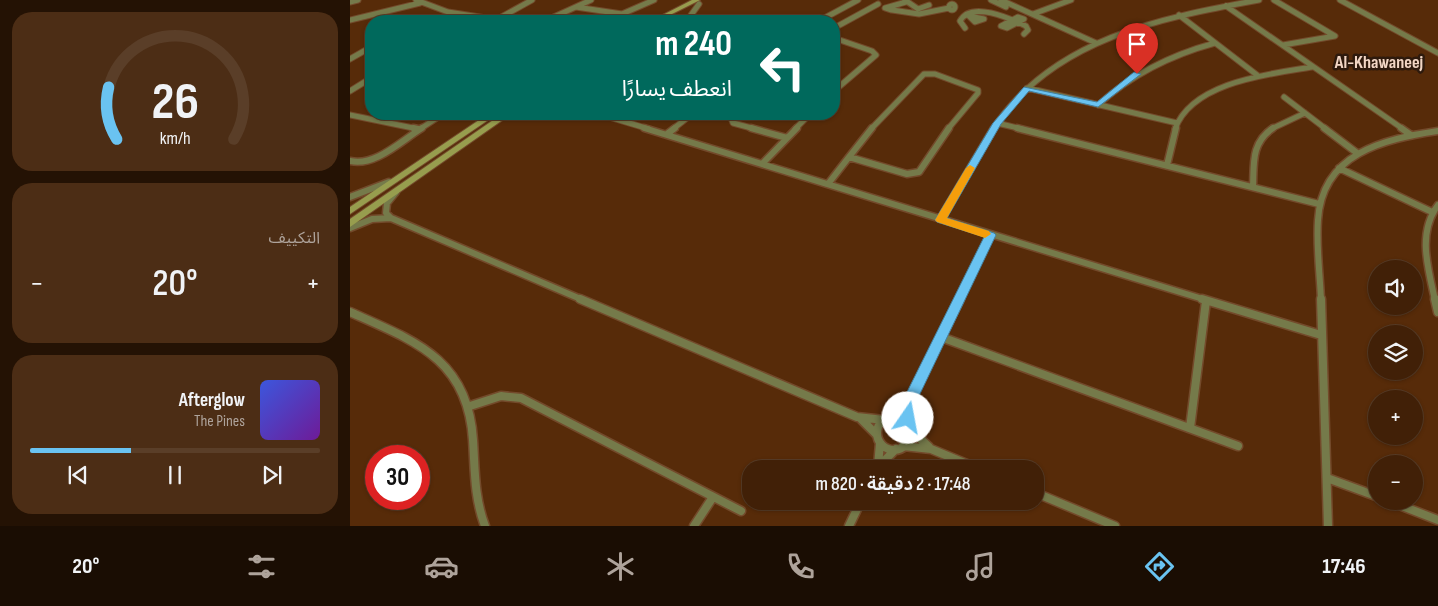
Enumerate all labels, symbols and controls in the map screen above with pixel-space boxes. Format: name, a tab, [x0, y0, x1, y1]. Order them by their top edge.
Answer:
text: 240 m	[655, 23, 732, 66]
pin	[1116, 23, 1158, 74]
icon: arrive	[1123, 30, 1151, 58]
icon: left	[750, 35, 815, 100]
district label: Al-Khawaneej	[1334, 52, 1423, 73]
text: 26	[151, 71, 199, 134]
text: انعطف يسارًا	[622, 76, 732, 103]
text: km/h	[160, 128, 190, 149]
text: التكييف	[268, 229, 320, 248]
map controls	[1368, 260, 1423, 510]
button: sound	[1368, 260, 1423, 315]
text: 20°	[152, 261, 198, 306]
text: −	[30, 267, 44, 300]
text: +	[306, 267, 320, 300]
button: layers	[1368, 325, 1423, 380]
text: Afterglow	[179, 389, 245, 412]
button: +	[1368, 390, 1423, 445]
position arrow	[881, 391, 933, 443]
text: The Pines	[194, 412, 245, 431]
speed limit sign: 30	[365, 445, 430, 510]
button: −	[1368, 455, 1423, 510]
icon: previous	[64, 461, 92, 489]
icon: pause	[161, 461, 189, 489]
icon: next	[258, 461, 286, 489]
text: 17:48 · 2 دقيقة · 820 m	[816, 473, 970, 496]
icon: filters	[244, 549, 279, 584]
icon: car	[424, 549, 459, 584]
icon: climate	[603, 549, 638, 584]
icon: phone	[783, 549, 818, 584]
icon: music	[963, 549, 998, 584]
icon: directions	[1142, 549, 1177, 584]
text: 20°	[72, 553, 99, 580]
text: 17:46	[1322, 553, 1366, 580]

